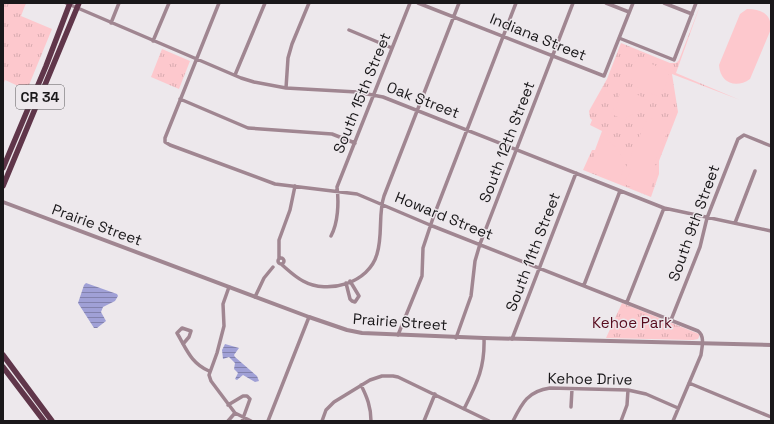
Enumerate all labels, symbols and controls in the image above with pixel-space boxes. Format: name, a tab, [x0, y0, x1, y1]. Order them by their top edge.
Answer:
street label: Indiana Street	[487, 9, 589, 65]
street label: South 15th Street	[329, 30, 394, 156]
street label: Oak Street	[384, 77, 462, 122]
street label: South 12th Street	[475, 78, 538, 205]
road number: CR 34	[16, 85, 64, 109]
street label: South 9th Street	[664, 162, 723, 284]
street label: Howard Street	[392, 187, 496, 244]
street label: South 11th Street	[501, 190, 564, 314]
street label: Prairie Street	[49, 199, 145, 250]
street label: Prairie Street	[352, 309, 448, 334]
park label: Kehoe Park	[592, 313, 672, 332]
street label: Kehoe Drive	[547, 368, 633, 389]

